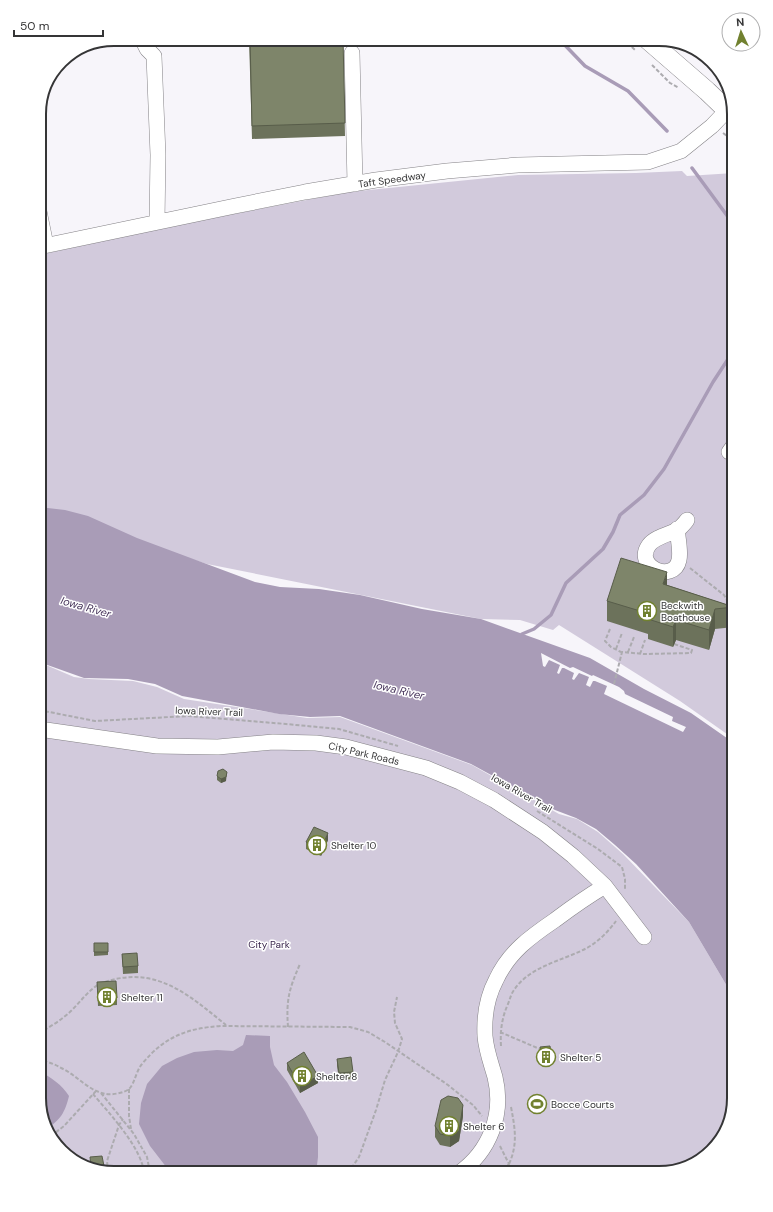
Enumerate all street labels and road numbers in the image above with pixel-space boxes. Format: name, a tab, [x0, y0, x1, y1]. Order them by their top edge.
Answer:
street label: Taft Speedway	[357, 168, 427, 191]
street label: Iowa River Trail	[175, 704, 243, 719]
street label: City Park Roads	[327, 739, 401, 768]
street label: Iowa River Trail	[489, 771, 554, 816]

